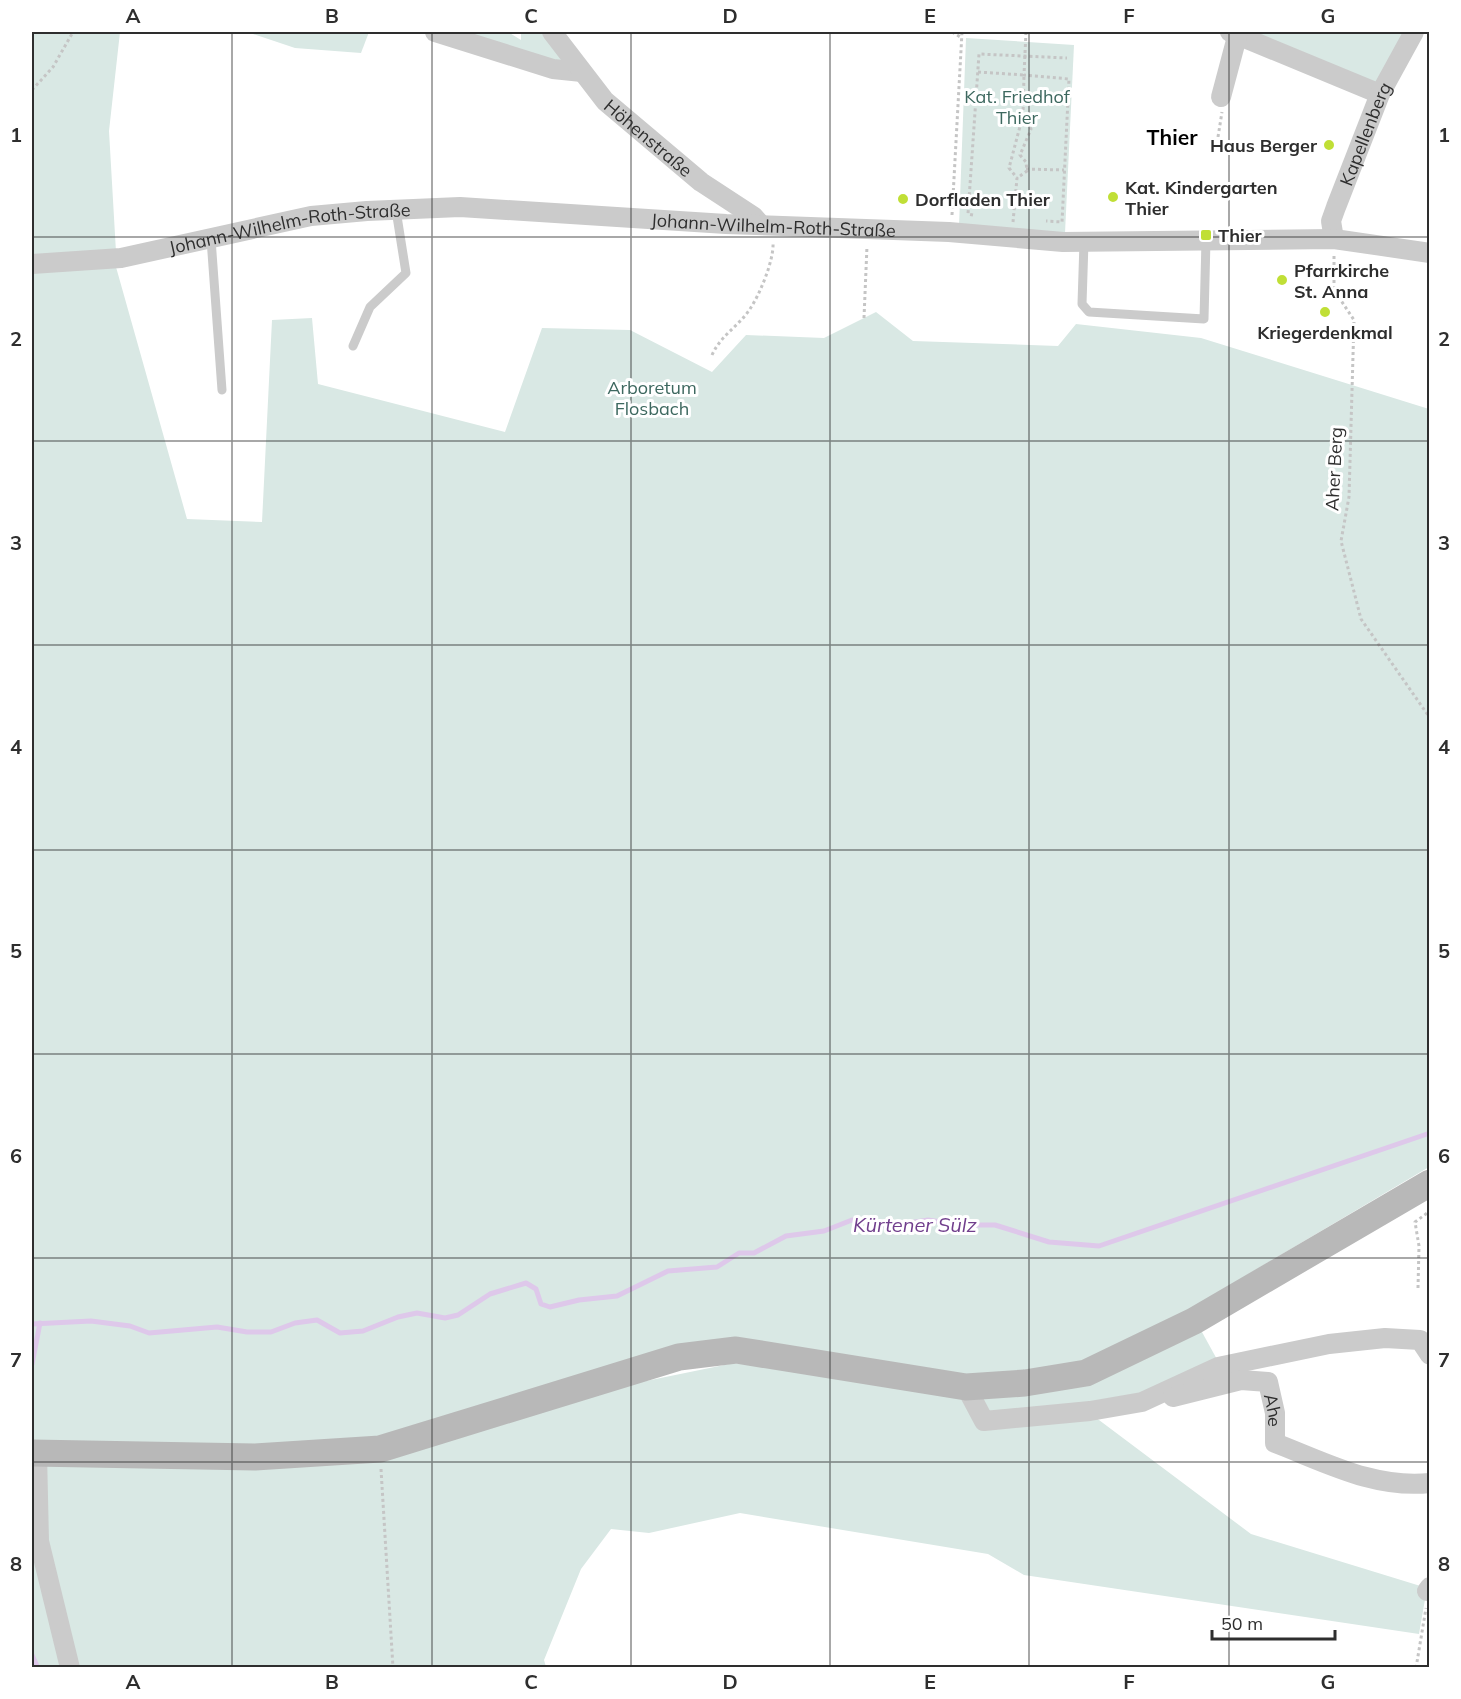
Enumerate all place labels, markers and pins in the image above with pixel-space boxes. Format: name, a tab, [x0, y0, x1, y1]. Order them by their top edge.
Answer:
place label: Haus Berger	[1210, 134, 1318, 157]
marker: Haus Berger	[1322, 138, 1336, 152]
place label: Kat. Kindergarten Thier	[1125, 176, 1278, 220]
place label: Dorfladen Thier	[915, 188, 1051, 211]
marker: Kat. Kindergarten Thier	[1106, 190, 1120, 204]
marker: Dorfladen Thier	[896, 192, 910, 206]
place label: Thier	[1218, 224, 1263, 247]
marker: Thier	[1199, 228, 1213, 242]
place label: Pfarrkirche St. Anna	[1294, 259, 1389, 303]
marker: Pfarrkirche St. Anna	[1275, 273, 1289, 287]
marker: Kriegerdenkmal	[1318, 305, 1332, 319]
place label: Kriegerdenkmal	[1257, 321, 1393, 344]

